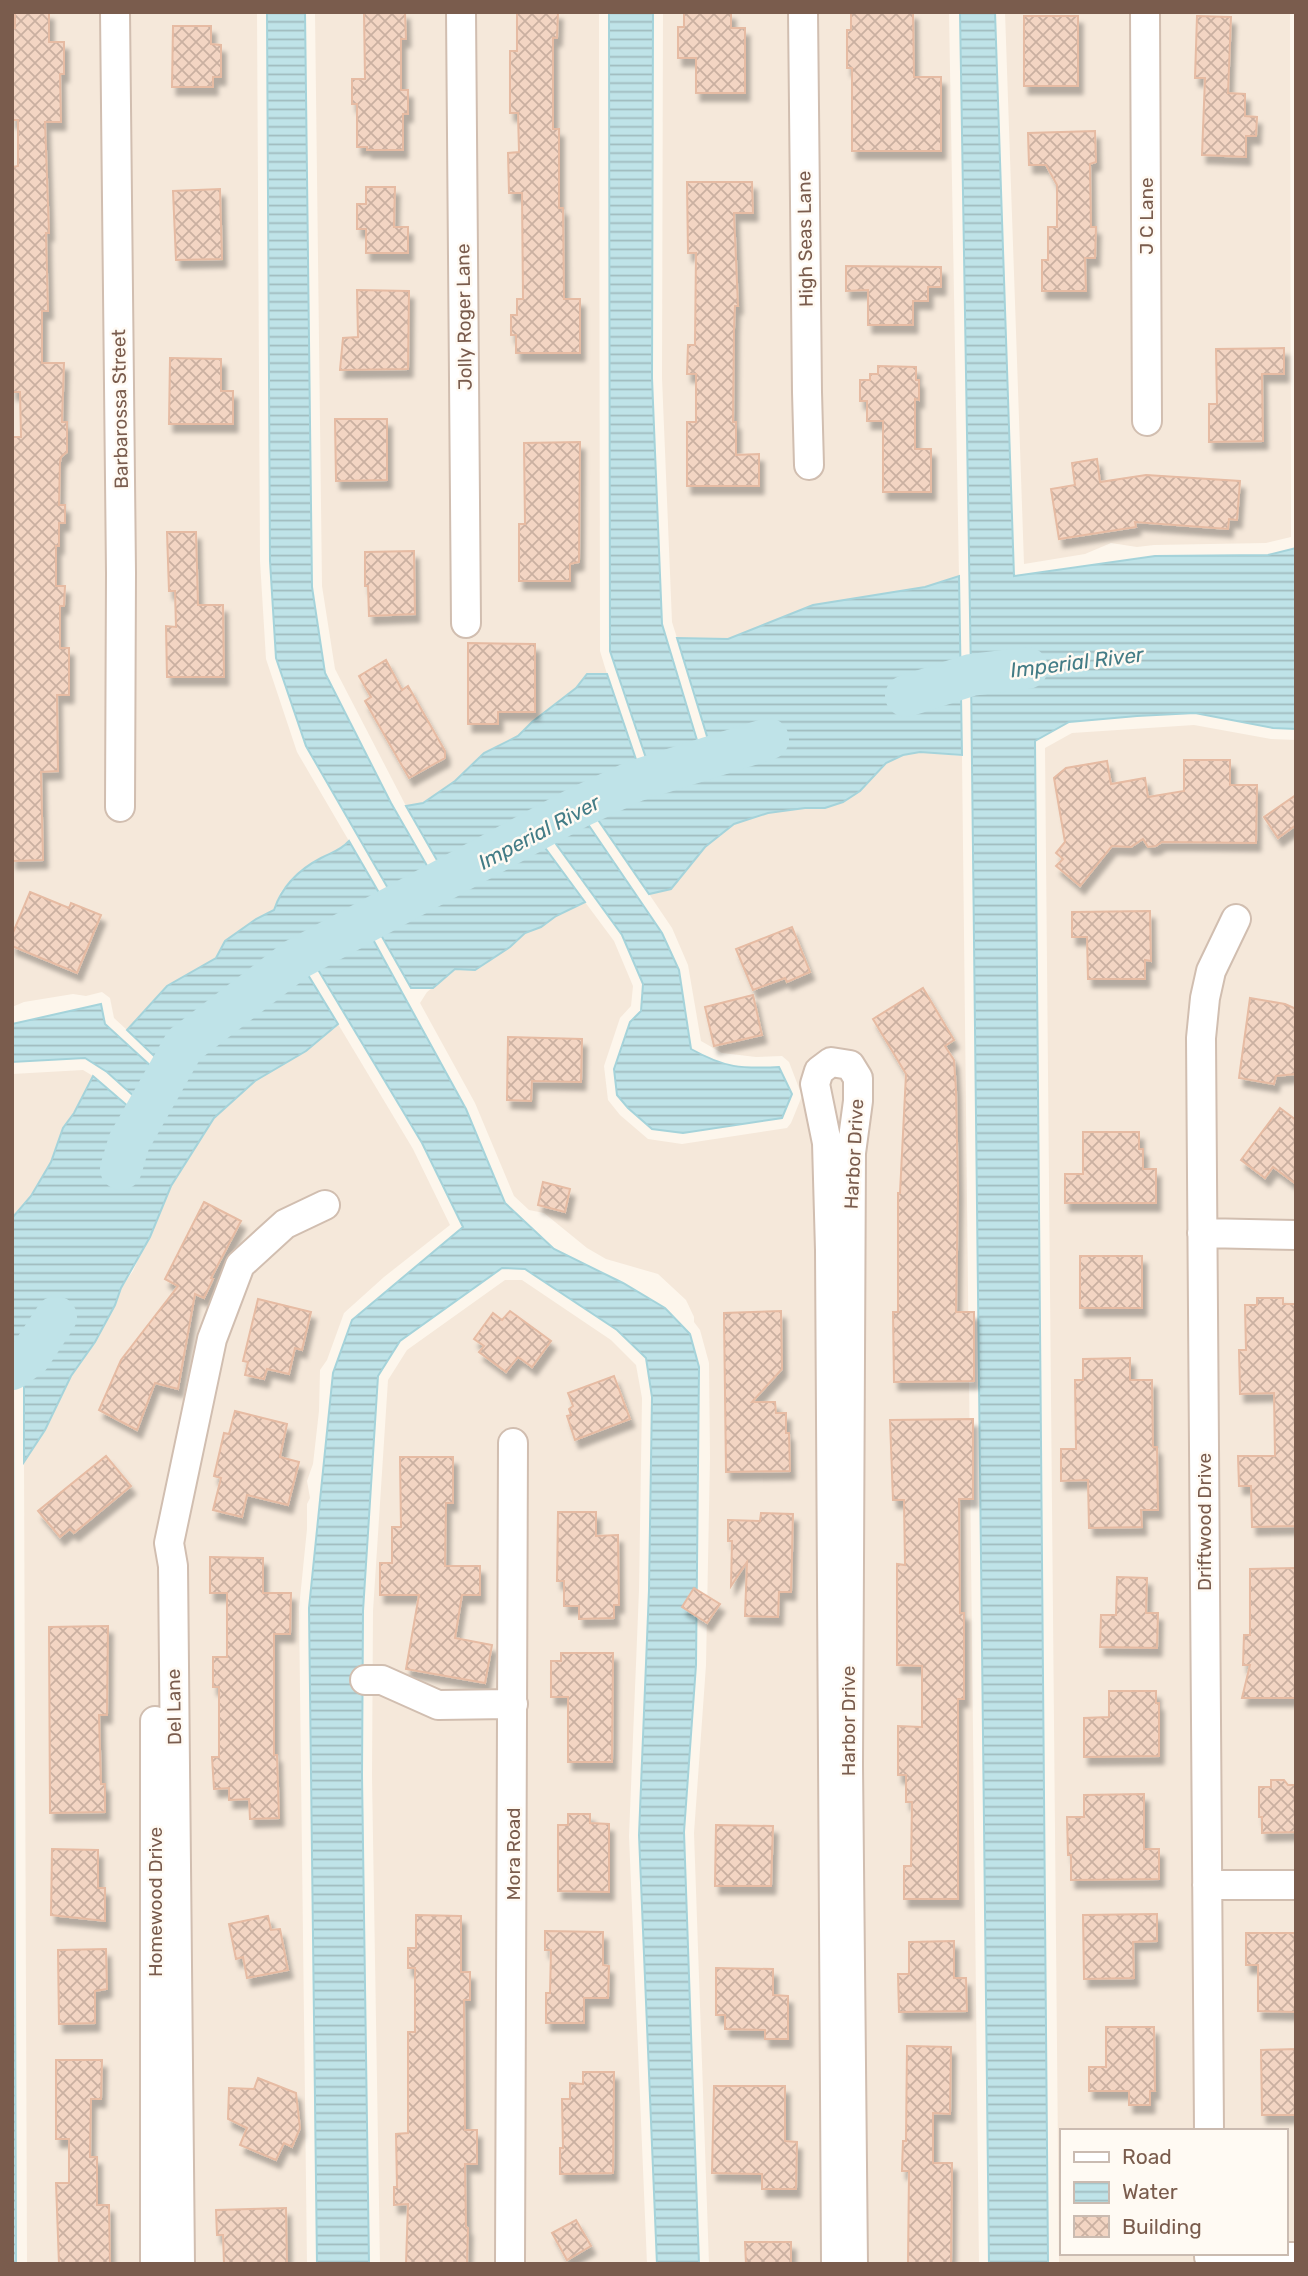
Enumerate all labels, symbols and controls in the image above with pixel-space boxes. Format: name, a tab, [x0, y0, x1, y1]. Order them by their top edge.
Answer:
street label: High Seas Lane	[792, 171, 818, 307]
street label: J C Lane	[1135, 177, 1158, 255]
street label: Jolly Roger Lane	[451, 243, 477, 391]
street label: Barbarossa Street	[107, 328, 133, 489]
water label: Imperial River	[1009, 641, 1146, 683]
water label: Imperial River	[474, 789, 605, 875]
street label: Harbor Drive	[840, 1098, 868, 1210]
street label: Driftwood Drive	[1193, 1453, 1216, 1591]
street label: Harbor Drive	[837, 1666, 860, 1776]
street label: Del Lane	[162, 1669, 186, 1745]
street label: Mora Road	[502, 1807, 525, 1901]
street label: Homewood Drive	[144, 1827, 167, 1977]
legend	[1060, 2129, 1287, 2255]
text: Road	[1122, 2144, 1172, 2169]
text: Water	[1122, 2179, 1178, 2204]
text: Building	[1122, 2214, 1202, 2239]

